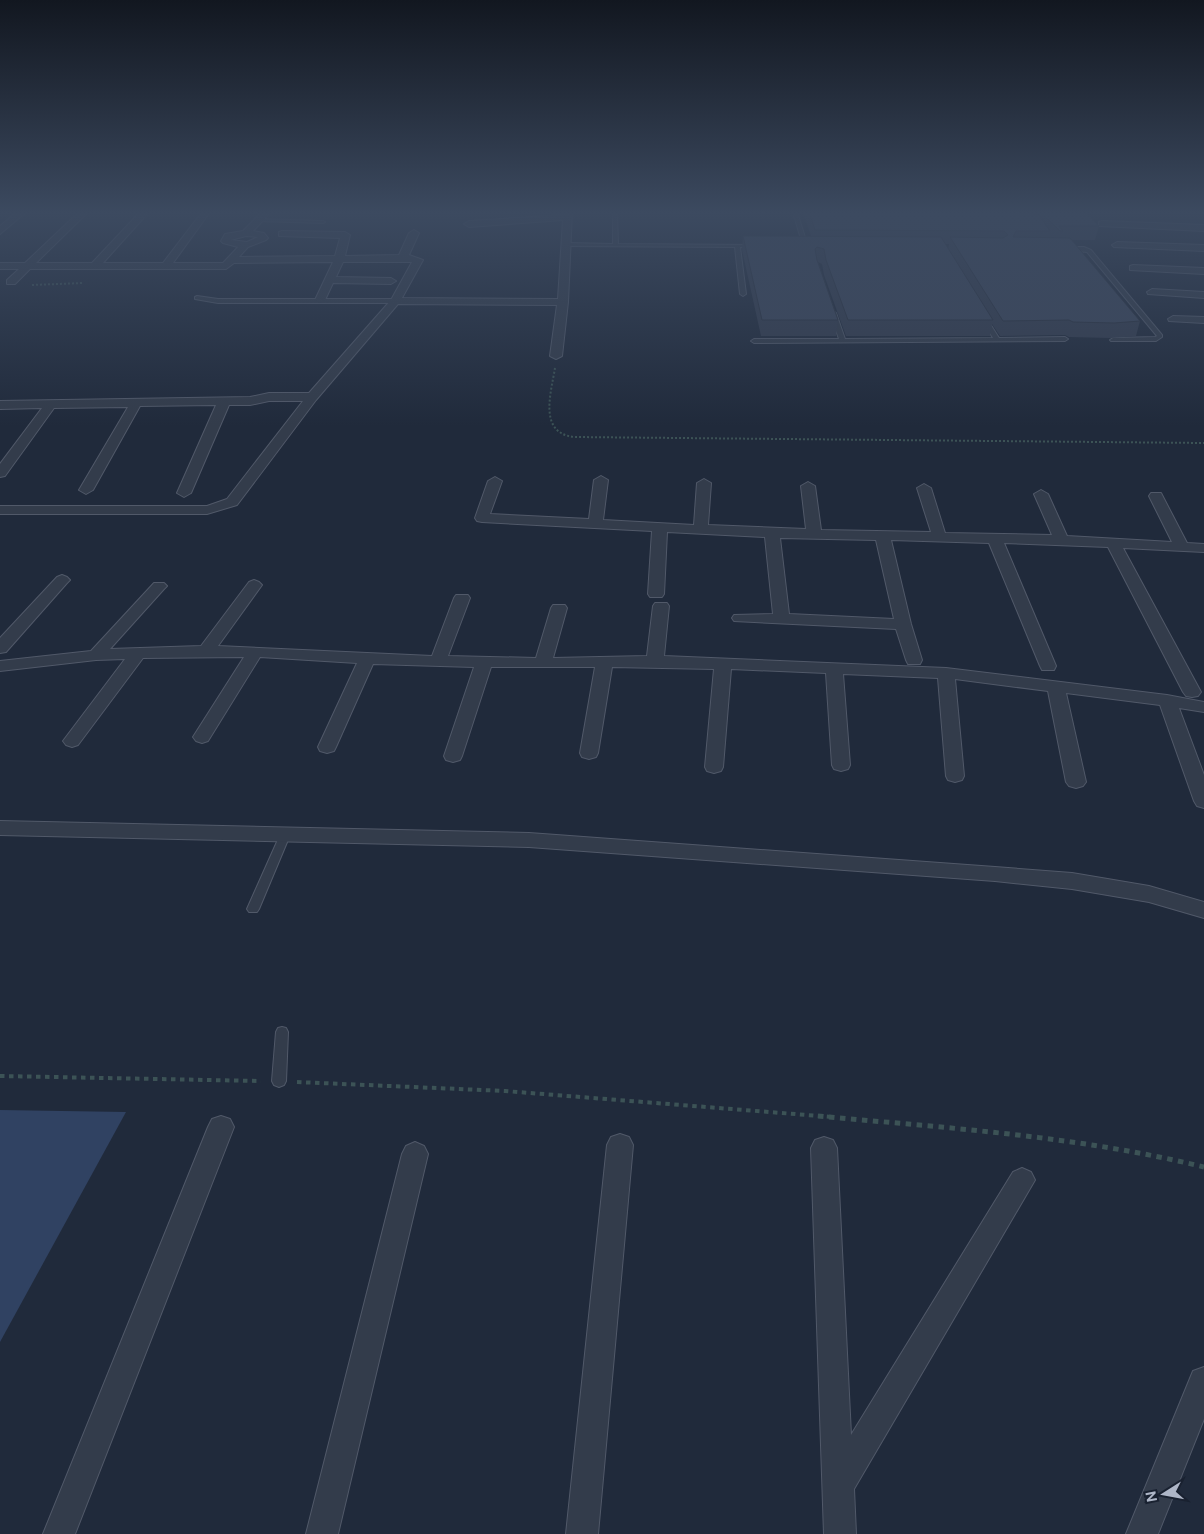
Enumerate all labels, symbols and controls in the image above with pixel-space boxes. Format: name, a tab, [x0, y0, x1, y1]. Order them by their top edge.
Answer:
north arrow	[1139, 1469, 1189, 1519]
text: N	[1142, 1490, 1160, 1503]

